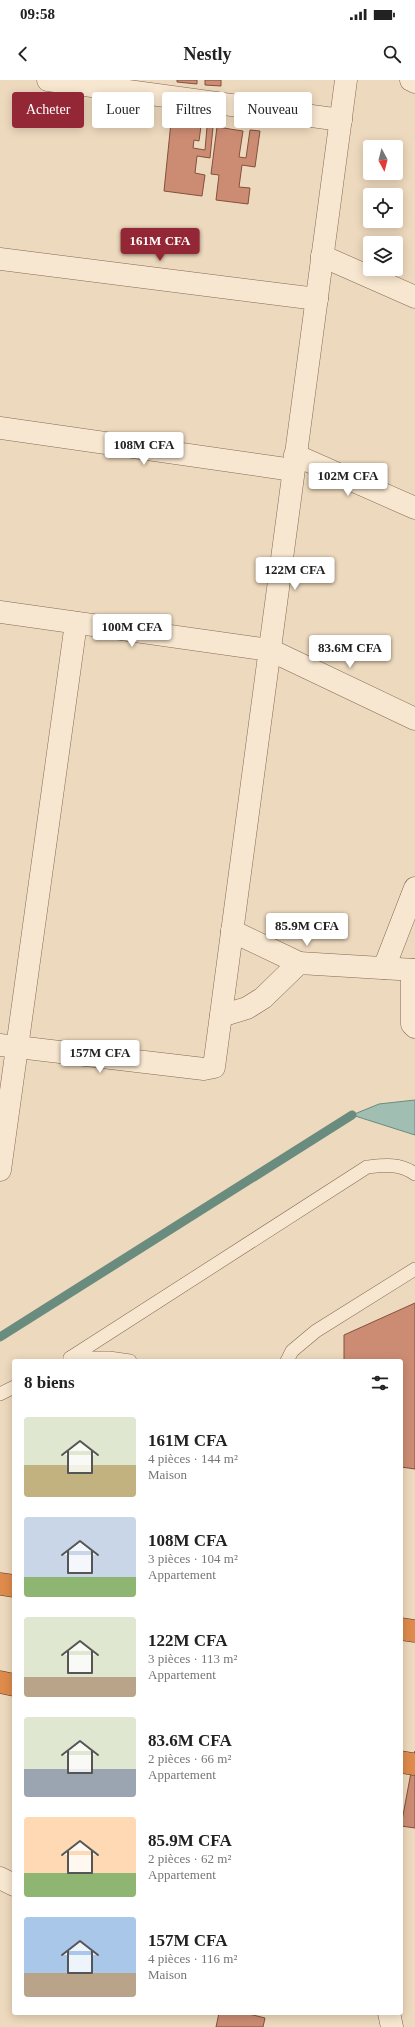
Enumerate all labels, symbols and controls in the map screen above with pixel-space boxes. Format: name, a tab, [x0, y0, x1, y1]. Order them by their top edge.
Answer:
text: 09:58	[20, 6, 55, 22]
icon: back	[12, 43, 34, 65]
icon: search	[381, 43, 403, 65]
text: Nestly	[184, 44, 232, 64]
chip: Acheter	[12, 92, 84, 128]
chip: Louer	[92, 92, 154, 128]
chip: Filtres	[162, 92, 226, 128]
chip: Nouveau	[234, 92, 312, 128]
north arrow	[363, 140, 403, 180]
map controls	[363, 140, 403, 276]
button: locate	[363, 188, 403, 228]
pin: 161M CFA	[119, 228, 201, 262]
text: 161M CFA	[130, 233, 190, 248]
button: layers	[363, 236, 403, 276]
pin: 108M CFA	[103, 432, 185, 466]
text: 108M CFA	[114, 437, 174, 452]
pin: 102M CFA	[307, 463, 389, 497]
text: 102M CFA	[318, 468, 378, 483]
pin: 122M CFA	[254, 557, 336, 591]
text: 122M CFA	[265, 562, 325, 577]
pin: 100M CFA	[91, 614, 173, 648]
text: 100M CFA	[102, 619, 162, 634]
pin: 83.6M CFA	[304, 635, 396, 669]
text: 83.6M CFA	[318, 640, 382, 655]
pin: 85.9M CFA	[261, 913, 353, 947]
text: 85.9M CFA	[275, 918, 339, 933]
pin: 157M CFA	[59, 1040, 141, 1074]
text: 157M CFA	[70, 1045, 130, 1060]
icon: filters	[369, 1372, 391, 1394]
text: 8 biens	[24, 1373, 75, 1392]
text: 161M CFA	[148, 1431, 227, 1450]
icon: home	[56, 1433, 104, 1481]
text: 4 pièces · 144 m²	[148, 1451, 238, 1466]
text: Maison	[148, 1467, 187, 1482]
text: 108M CFA	[148, 1531, 227, 1550]
icon: home	[56, 1533, 104, 1581]
text: 3 pièces · 104 m²	[148, 1551, 238, 1566]
text: Appartement	[148, 1567, 216, 1582]
text: 122M CFA	[148, 1631, 227, 1650]
icon: home	[56, 1633, 104, 1681]
text: 3 pièces · 113 m²	[148, 1651, 237, 1666]
text: Appartement	[148, 1667, 216, 1682]
text: 83.6M CFA	[148, 1731, 232, 1750]
icon: home	[56, 1733, 104, 1781]
text: 2 pièces · 66 m²	[148, 1751, 231, 1766]
text: Appartement	[148, 1767, 216, 1782]
text: 85.9M CFA	[148, 1831, 232, 1850]
icon: home	[56, 1833, 104, 1881]
text: 2 pièces · 62 m²	[148, 1851, 231, 1866]
text: Appartement	[148, 1867, 216, 1882]
text: 157M CFA	[148, 1931, 227, 1950]
icon: home	[56, 1933, 104, 1981]
text: 4 pièces · 116 m²	[148, 1951, 237, 1966]
text: Maison	[148, 1967, 187, 1982]

